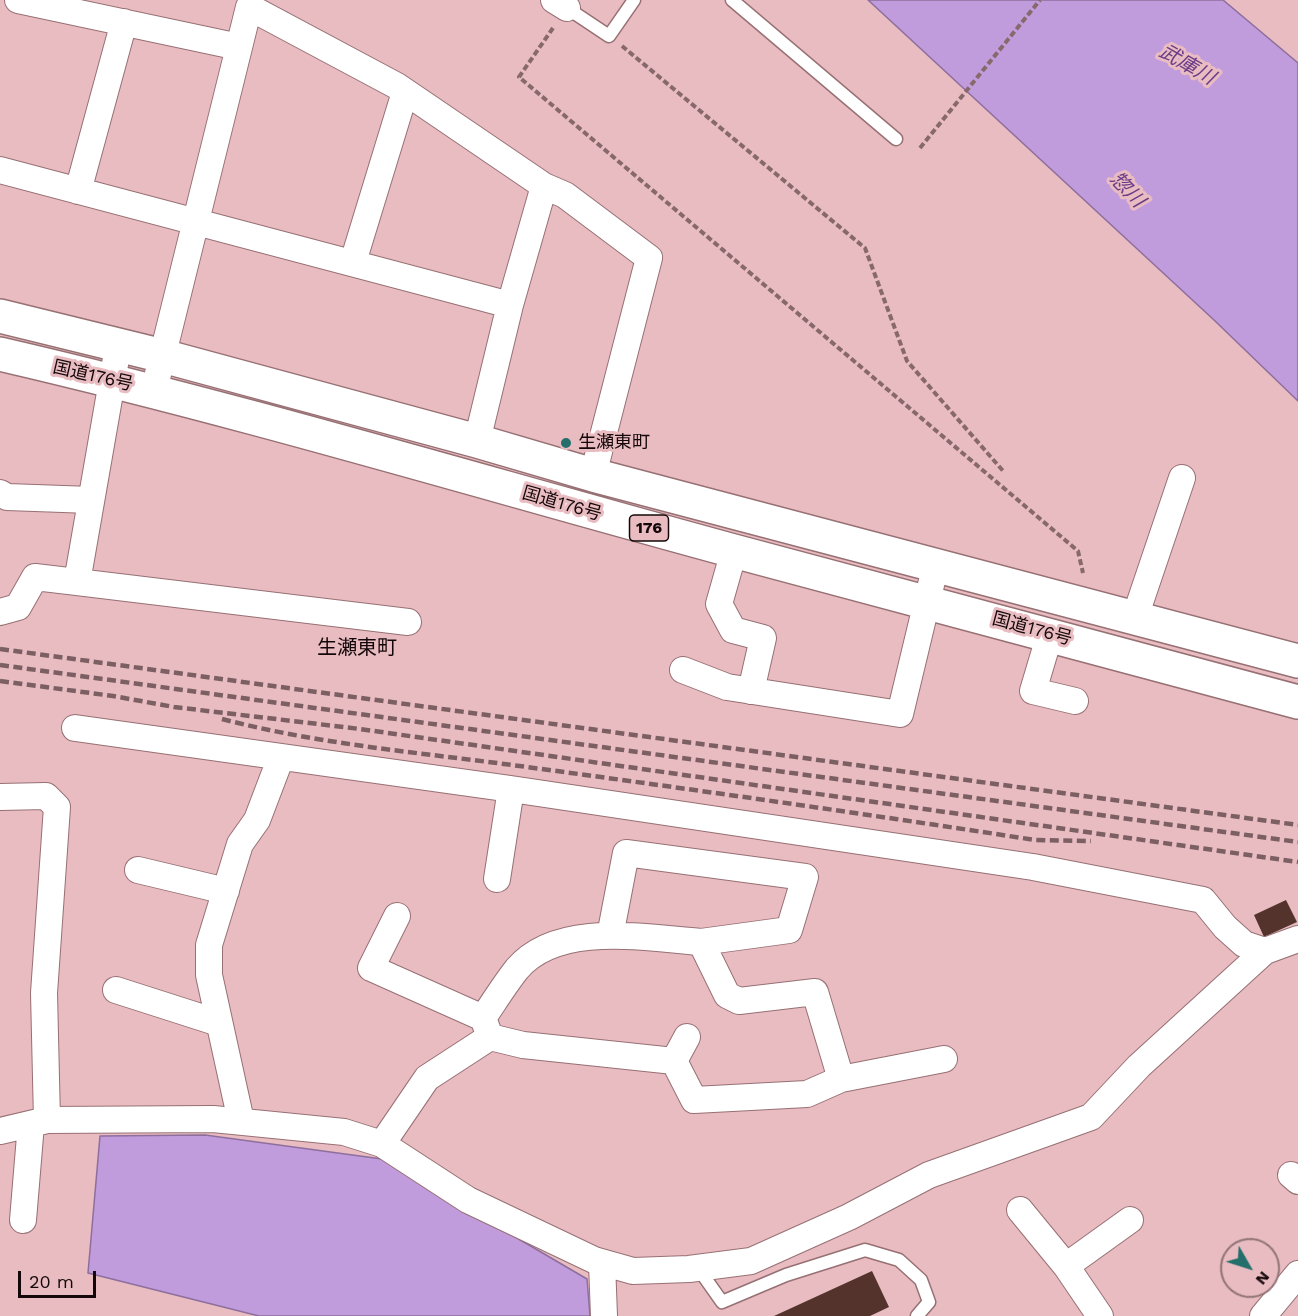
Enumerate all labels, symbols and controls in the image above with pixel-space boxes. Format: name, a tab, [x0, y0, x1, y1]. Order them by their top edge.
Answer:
water label: 武庫川	[1155, 40, 1219, 90]
water label: 惣川	[1104, 167, 1150, 213]
street label: 国道176号	[51, 356, 135, 396]
place label: 生瀬東町	[578, 432, 650, 454]
marker: 生瀬東町	[559, 436, 573, 450]
street label: 国道176号	[520, 482, 604, 526]
road number: 176	[630, 515, 668, 541]
street label: 国道176号	[990, 608, 1074, 650]
district label: 生瀬東町	[317, 636, 397, 660]
north arrow	[1220, 1238, 1280, 1298]
scale bar	[21, 1259, 99, 1297]
text: N	[1252, 1268, 1274, 1289]
text: 20 m	[29, 1271, 74, 1292]

